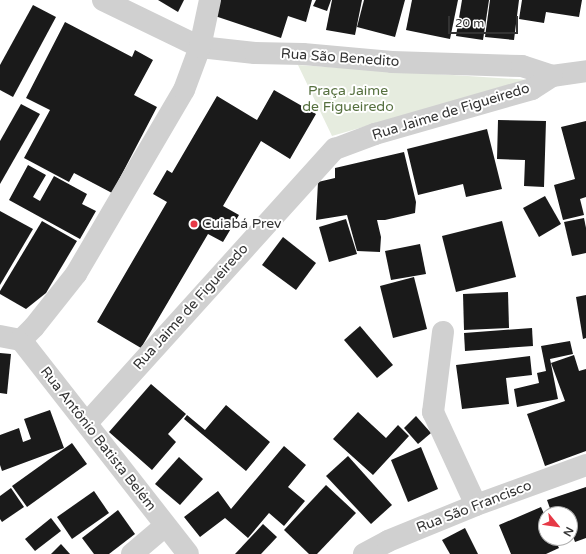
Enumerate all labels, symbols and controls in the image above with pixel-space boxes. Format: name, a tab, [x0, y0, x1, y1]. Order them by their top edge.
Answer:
scale bar	[450, 8, 520, 34]
text: 20 m	[455, 16, 484, 30]
street label: Rua São Benedito	[280, 45, 400, 71]
street label: Rua Jaime de Figueiredo	[370, 80, 532, 144]
park label: Praça Jaime de Figueiredo	[302, 83, 394, 116]
place label: Cuiabá Prev	[202, 216, 282, 232]
marker: Cuiabá Prev	[189, 219, 199, 229]
street label: Rua Jaime de Figueiredo	[130, 241, 252, 373]
street label: Rua Antônio Batista Belém	[37, 364, 159, 514]
street label: Rua São Francisco	[414, 477, 534, 537]
north arrow	[538, 506, 578, 546]
text: N	[560, 525, 576, 539]

